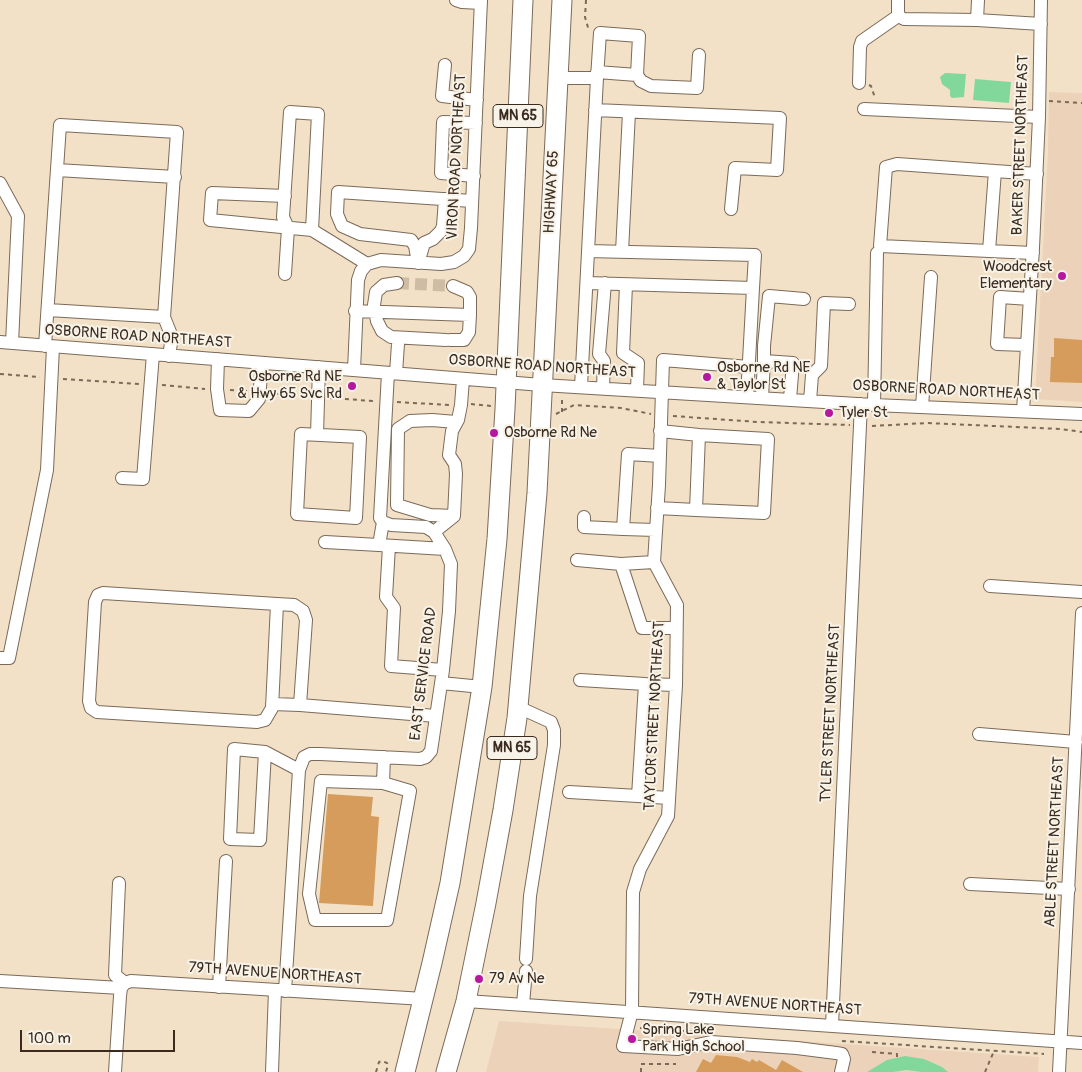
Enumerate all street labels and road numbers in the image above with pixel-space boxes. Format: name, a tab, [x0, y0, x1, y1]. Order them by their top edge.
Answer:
street label: BAKER STREET NORTHEAST	[1009, 54, 1033, 236]
street label: VIRON ROAD NORTHEAST	[444, 74, 470, 240]
road number: MN 65	[493, 104, 543, 128]
street label: HIGHWAY 65	[541, 150, 563, 234]
street label: OSBORNE ROAD NORTHEAST	[44, 321, 232, 353]
street label: OSBORNE ROAD NORTHEAST	[448, 351, 636, 383]
street label: OSBORNE ROAD NORTHEAST	[852, 377, 1040, 405]
street label: EAST SERVICE ROAD	[407, 606, 441, 742]
street label: TAYLOR STREET NORTHEAST	[641, 621, 669, 811]
street label: TYLER STREET NORTHEAST	[817, 623, 845, 803]
road number: MN 65	[487, 736, 537, 760]
street label: ABLE STREET NORTHEAST	[1042, 756, 1068, 928]
street label: 79TH AVENUE NORTHEAST	[188, 959, 362, 989]
street label: 79TH AVENUE NORTHEAST	[688, 990, 862, 1020]

